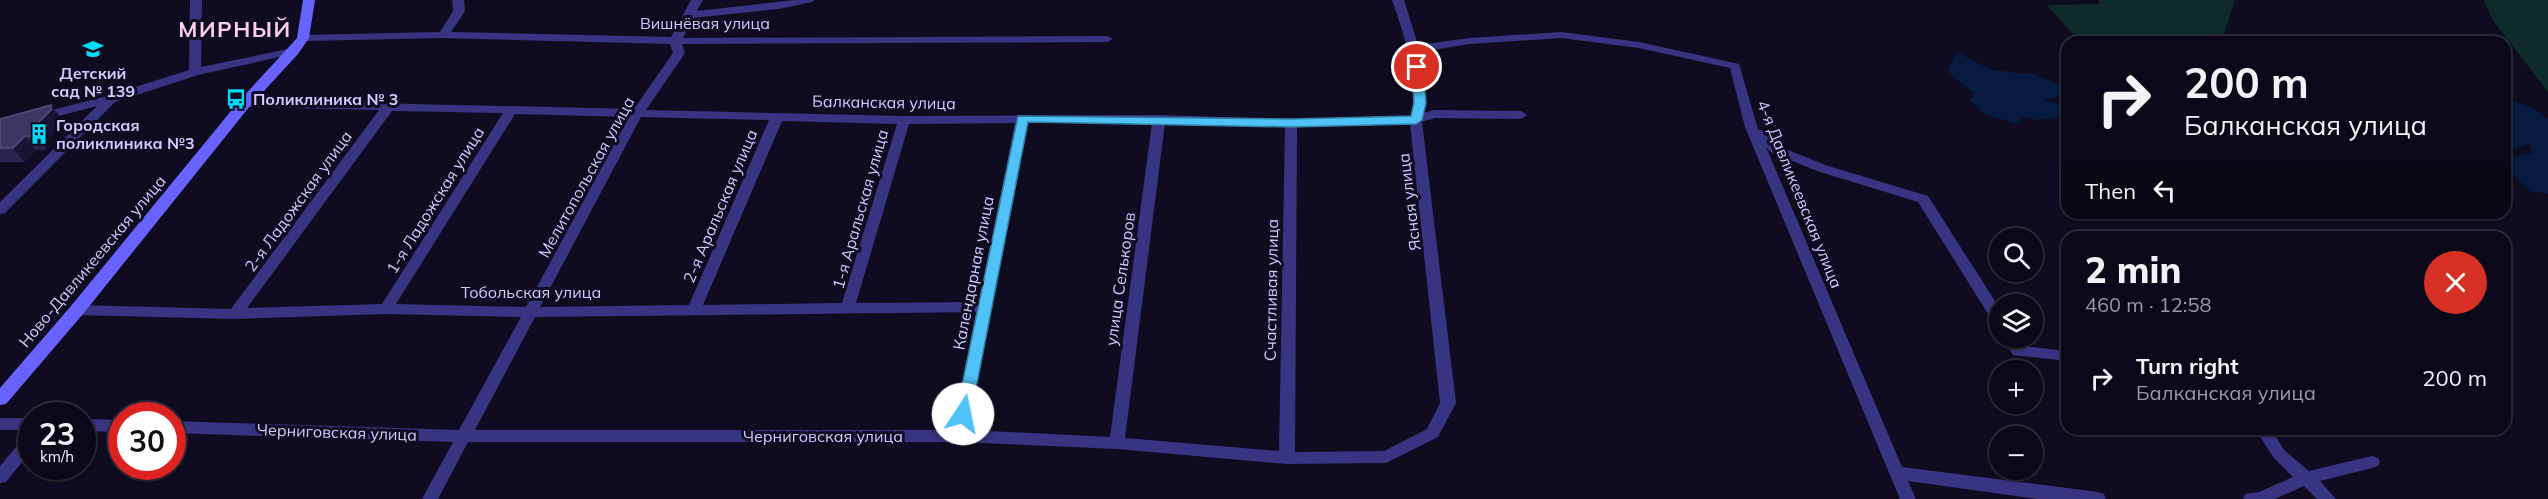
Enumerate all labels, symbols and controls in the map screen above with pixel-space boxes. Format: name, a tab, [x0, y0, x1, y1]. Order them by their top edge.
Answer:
street label: Вишнёвая улица	[640, 13, 770, 33]
district label: МИРНЫЙ	[178, 15, 292, 43]
school or university icon: Детский сад № 139	[81, 37, 105, 61]
pin	[1391, 41, 1442, 92]
icon: arrive	[1400, 50, 1433, 83]
text: 200 m	[2184, 56, 2309, 109]
icon: right	[2085, 60, 2163, 138]
place label: Детский сад № 139	[51, 63, 135, 101]
bus stop icon: Поликлиника № 3	[224, 87, 248, 111]
place label: Поликлиника № 3	[253, 89, 398, 109]
street label: Балканская улица	[812, 91, 956, 113]
street label: Мелитопольская улица	[533, 93, 639, 261]
street label: 4-я Давликеевская улица	[1753, 97, 1847, 291]
text: Балканская улица	[2184, 108, 2427, 142]
place label: Городская поликлиника №3	[56, 115, 195, 153]
building icon: Городская поликлиника №3	[27, 122, 51, 146]
street label: 1-я Ладожская улица	[382, 123, 488, 277]
street label: 2-я Аральская улица	[679, 126, 761, 286]
street label: 2-я Ладожская улица	[240, 127, 356, 275]
street label: 1-я Аральская улица	[828, 127, 892, 291]
street label: Ясная улица	[1393, 152, 1425, 252]
street label: Ново-Давликеевская улица	[14, 171, 170, 351]
icon: left	[2148, 174, 2181, 207]
text: Then	[2085, 177, 2136, 205]
street label: Календарная улица	[948, 194, 998, 352]
street label: улица Селькоров	[1101, 211, 1139, 347]
street label: Счастливая улица	[1260, 219, 1282, 361]
map controls	[1989, 228, 2043, 480]
button: search	[1989, 228, 2043, 282]
text: 2 min	[2085, 247, 2181, 292]
button: close	[2424, 251, 2487, 314]
street label: Тобольская улица	[461, 282, 601, 302]
text: 460 m · 12:58	[2085, 292, 2211, 317]
button: layers	[1989, 294, 2043, 348]
text: Turn right	[2136, 352, 2239, 380]
button: +	[1989, 360, 2043, 414]
icon: right	[2085, 362, 2118, 395]
text: 200 m	[2422, 364, 2487, 392]
text: Балканская улица	[2136, 380, 2316, 405]
position arrow	[931, 382, 995, 446]
speed limit sign: 30	[108, 402, 186, 480]
text: 23	[39, 415, 75, 453]
street label: Черниговская улица	[257, 419, 417, 445]
street label: Черниговская улица	[743, 426, 903, 446]
button: −	[1989, 426, 2043, 480]
text: km/h	[40, 447, 74, 466]

